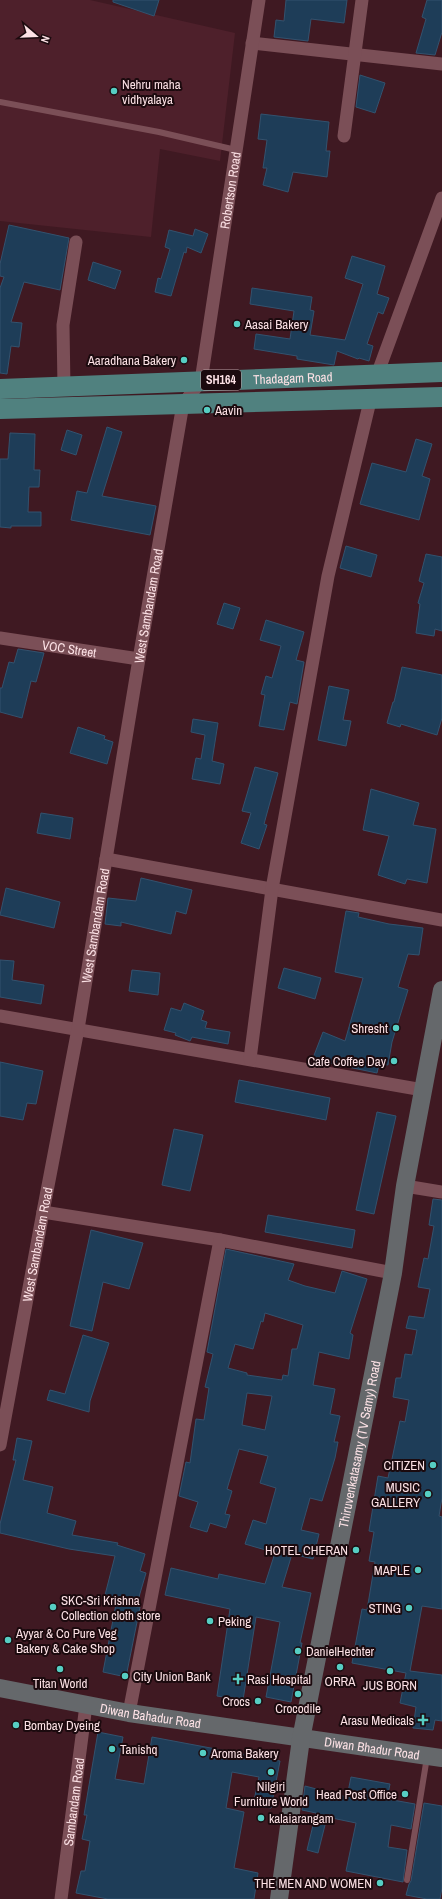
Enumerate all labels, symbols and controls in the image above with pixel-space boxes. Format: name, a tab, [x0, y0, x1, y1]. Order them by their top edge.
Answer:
north arrow	[16, 16, 56, 56]
text: N	[38, 34, 53, 45]
place label: Nehru maha vidhyalaya	[122, 76, 181, 108]
marker: Nehru maha vidhyalaya	[109, 86, 119, 96]
street label: Robertson Road	[216, 151, 245, 230]
place label: Aasai Bakery	[244, 316, 309, 333]
marker: Aasai Bakery	[232, 319, 242, 329]
place label: Aaradhana Bakery	[87, 352, 177, 369]
marker: Aaradhana Bakery	[179, 355, 189, 365]
street label: Thadagam Road	[253, 368, 333, 388]
road number: SH164	[201, 370, 241, 390]
place label: Aavin	[214, 402, 242, 419]
marker: Aavin	[202, 405, 212, 415]
street label: West Sambandam Road	[130, 547, 167, 665]
street label: VOC Street	[41, 636, 97, 661]
street label: West Sambandam Road	[78, 867, 113, 984]
place label: Shresht	[351, 1020, 388, 1037]
marker: Shresht	[391, 1023, 401, 1033]
place label: Cafe Coffee Day	[307, 1053, 387, 1070]
marker: Cafe Coffee Day	[389, 1056, 399, 1066]
street label: West Sambandam Road	[19, 1186, 57, 1303]
street label: Thiruvenkatasamy (TV Samy) Road	[335, 1359, 385, 1529]
place label: CITIZEN	[384, 1457, 425, 1474]
marker: CITIZEN	[428, 1460, 438, 1470]
place label: MUSIC GALLERY	[371, 1479, 420, 1511]
marker: MUSIC GALLERY	[423, 1489, 433, 1499]
place label: HOTEL CHERAN	[265, 1542, 348, 1559]
marker: HOTEL CHERAN	[351, 1545, 361, 1555]
place label: MAPLE	[374, 1562, 410, 1579]
marker: MAPLE	[413, 1565, 423, 1575]
place label: SKC-Sri Krishna Collection cloth store	[61, 1592, 161, 1624]
place label: STING	[368, 1600, 401, 1617]
marker: SKC-Sri Krishna Collection cloth store	[48, 1602, 58, 1612]
marker: STING	[404, 1603, 414, 1613]
place label: Peking	[218, 1613, 251, 1630]
marker: Peking	[205, 1616, 215, 1626]
place label: Ayyar & Co Pure Veg Bakery & Cake Shop	[15, 1625, 117, 1657]
marker: Ayyar & Co Pure Veg Bakery & Cake Shop	[3, 1635, 13, 1645]
place label: DanielHechter	[306, 1643, 375, 1660]
marker: DanielHechter	[293, 1646, 303, 1656]
marker: ORRA	[335, 1662, 345, 1672]
marker: Titan World	[55, 1664, 65, 1674]
marker: JUS BORN	[385, 1666, 395, 1676]
place label: City Union Bank	[133, 1668, 211, 1685]
marker: City Union Bank	[120, 1671, 130, 1681]
place label: Rasi Hospital	[247, 1671, 311, 1688]
marker: Rasi Hospital	[232, 1673, 244, 1685]
place label: ORRA	[325, 1673, 356, 1690]
place label: Titan World	[33, 1675, 87, 1692]
place label: JUS BORN	[363, 1677, 417, 1694]
marker: Crocodile	[293, 1689, 303, 1699]
place label: Crocs	[222, 1693, 250, 1710]
marker: Crocs	[253, 1696, 263, 1706]
street label: Diwan Bahadur Road	[98, 1700, 202, 1732]
place label: Crocodile	[275, 1700, 321, 1717]
place label: Arasu Medicals	[340, 1712, 414, 1729]
marker: Arasu Medicals	[417, 1714, 429, 1726]
place label: Bombay Dyeing	[24, 1717, 100, 1734]
marker: Bombay Dyeing	[11, 1720, 21, 1730]
street label: Diwan Bhadur Road	[323, 1733, 421, 1764]
place label: Tanishq	[120, 1741, 158, 1758]
marker: Tanishq	[107, 1744, 117, 1754]
place label: Aroma Bakery	[210, 1745, 279, 1762]
marker: Aroma Bakery	[198, 1748, 208, 1758]
street label: Sambandam Road	[60, 1757, 88, 1847]
marker: Nilgiri Furniture World	[266, 1767, 276, 1777]
place label: Nilgiri Furniture World	[234, 1778, 308, 1810]
place label: Head Post Office	[316, 1786, 397, 1803]
marker: Head Post Office	[400, 1789, 410, 1799]
place label: kalaiarangam	[269, 1810, 334, 1827]
marker: kalaiarangam	[256, 1813, 266, 1823]
place label: THE MEN AND WOMEN	[254, 1875, 372, 1892]
marker: THE MEN AND WOMEN	[375, 1878, 385, 1888]

